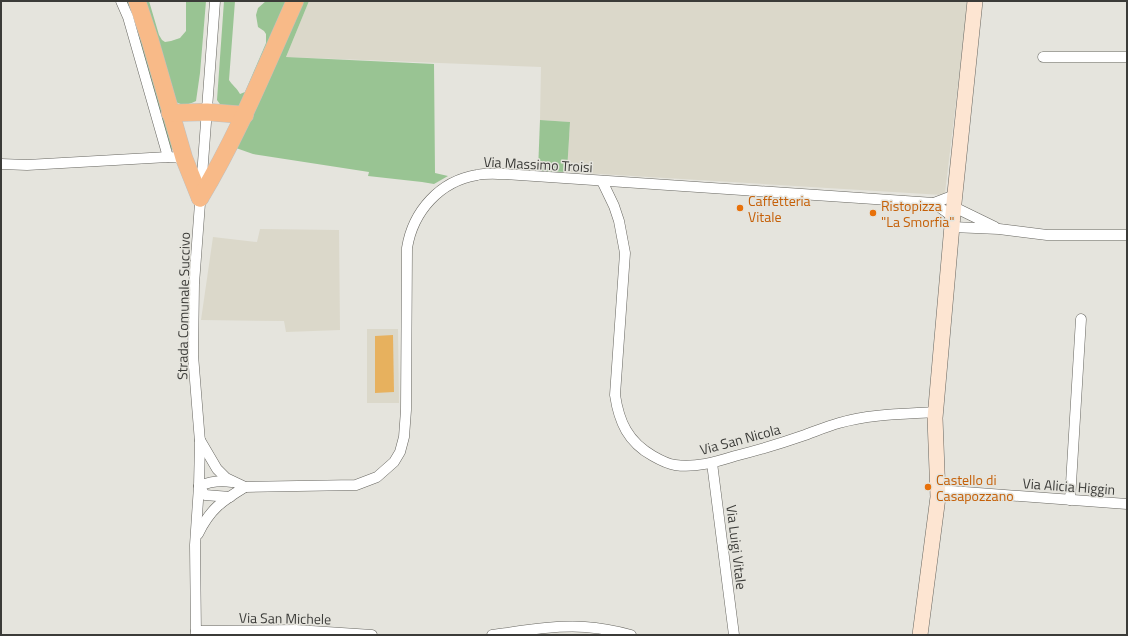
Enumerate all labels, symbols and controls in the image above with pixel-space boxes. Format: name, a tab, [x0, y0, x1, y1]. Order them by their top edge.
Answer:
street label: Via Massimo Troisi	[483, 151, 593, 177]
place label: Caffetteria Vitale	[748, 190, 811, 227]
place label: Ristopizza "La Smorfia"	[881, 195, 954, 232]
marker: Caffetteria Vitale	[735, 203, 745, 213]
marker: Ristopizza "La Smorfia"	[868, 208, 878, 218]
street label: Strada Comunale Succivo	[171, 232, 195, 380]
street label: Via San Nicola	[697, 418, 783, 460]
place label: Castello di Casapozzano	[936, 469, 1014, 506]
street label: Via Alicia Higgin	[1022, 472, 1116, 500]
marker: Castello di Casapozzano	[923, 482, 933, 492]
street label: Via Luigi Vitale	[721, 503, 753, 591]
street label: Via San Michele	[239, 607, 331, 629]

